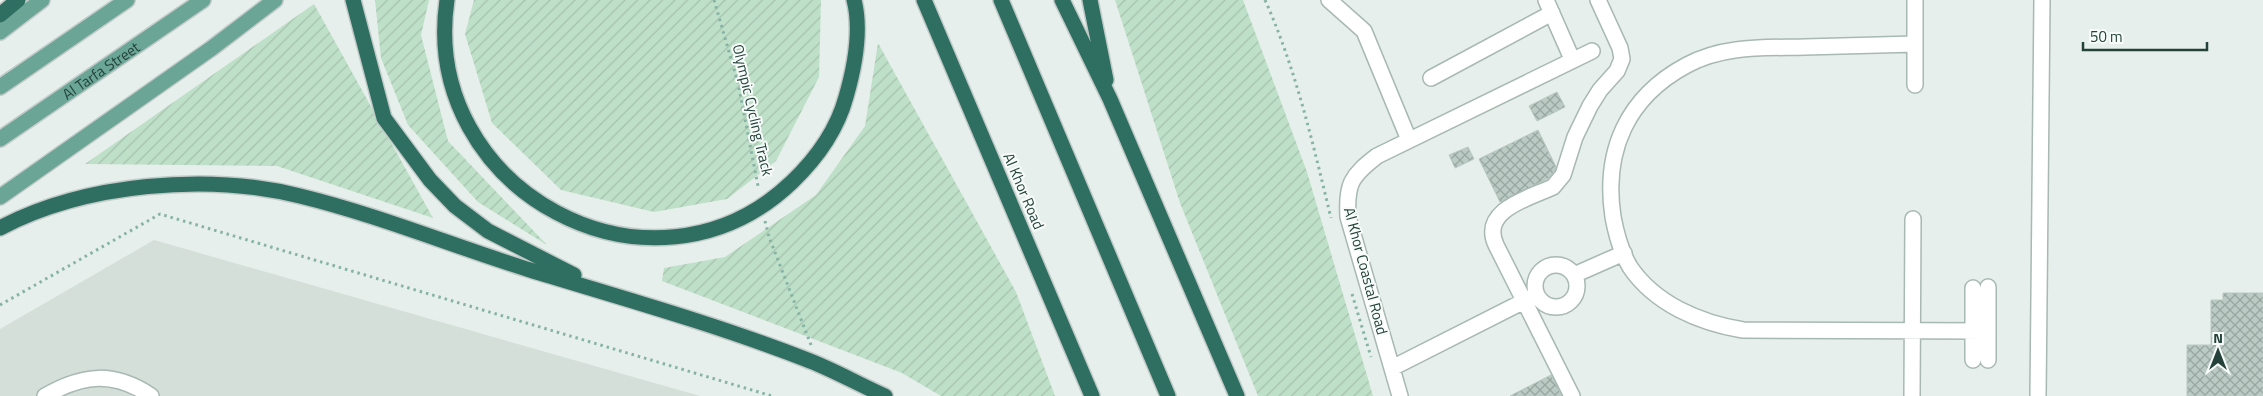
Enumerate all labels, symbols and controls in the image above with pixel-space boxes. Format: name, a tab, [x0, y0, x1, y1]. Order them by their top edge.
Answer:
scale bar	[2083, 20, 2207, 52]
text: 50 m	[2090, 25, 2123, 48]
street label: Al Tarfa Street	[57, 35, 145, 105]
street label: Olympic Cycling Track	[727, 42, 779, 178]
street label: Al Khor Road	[998, 149, 1050, 233]
street label: Al Khor Coastal Road	[1338, 205, 1394, 337]
north arrow	[2193, 326, 2243, 376]
text: N	[2213, 327, 2223, 348]

